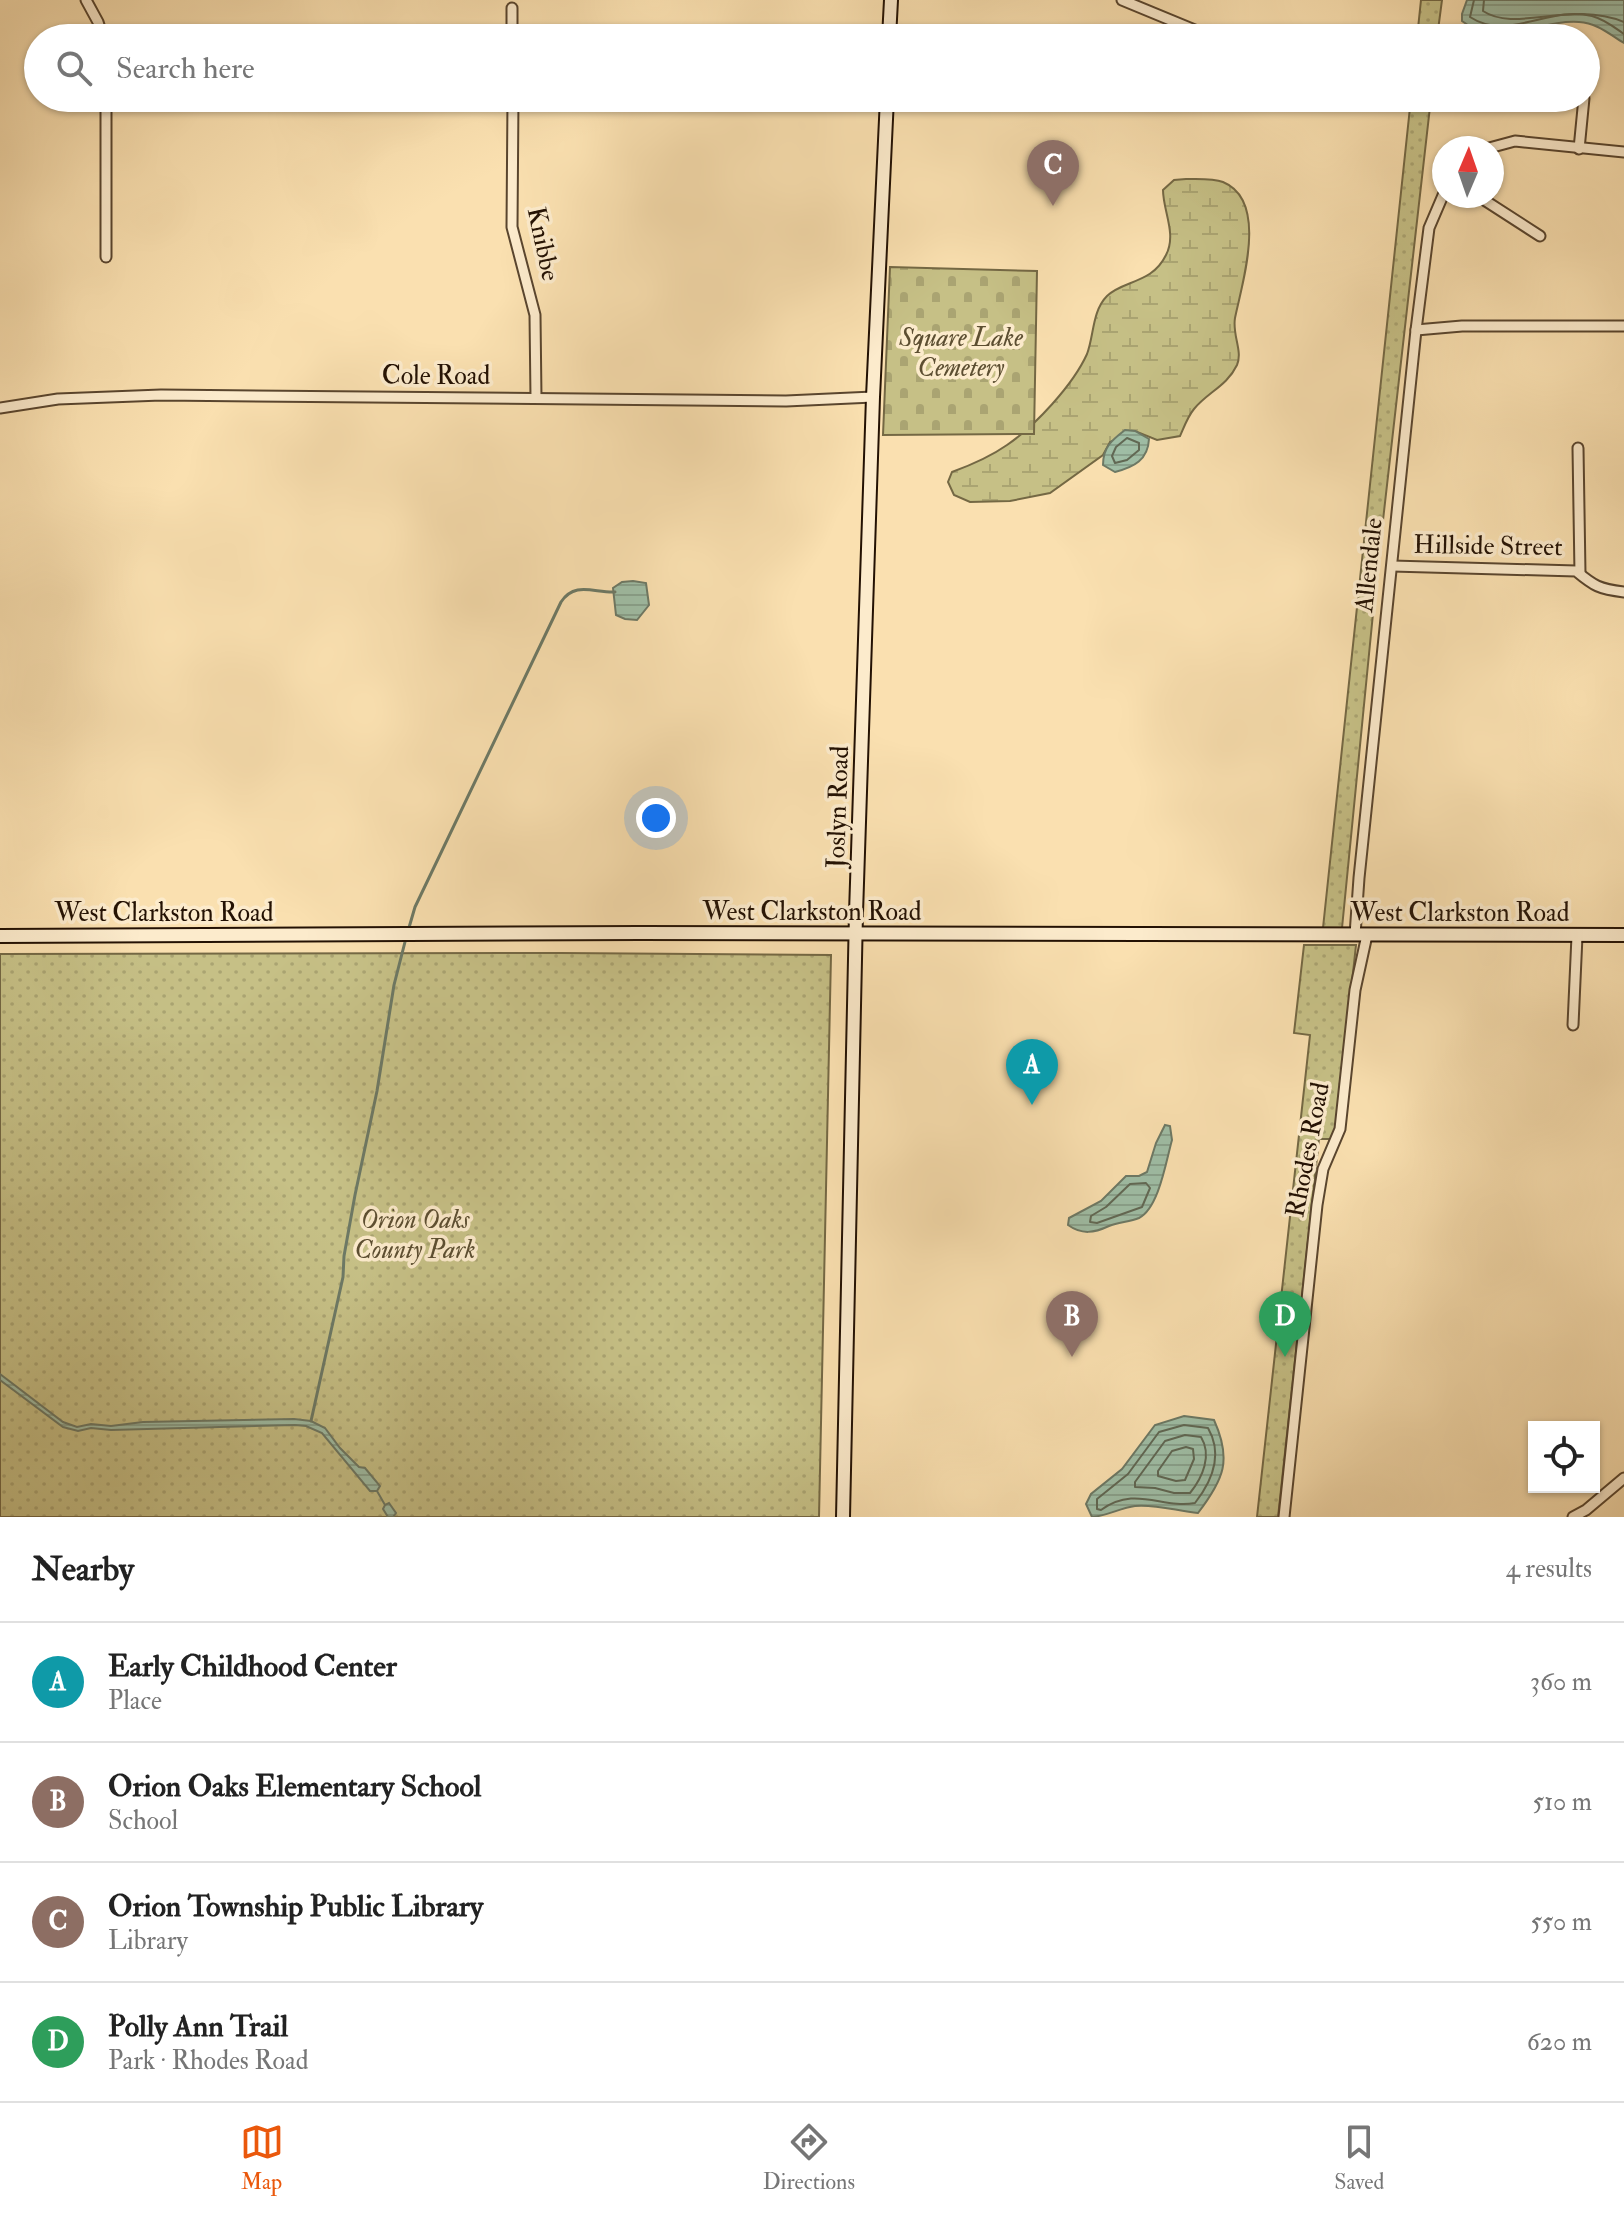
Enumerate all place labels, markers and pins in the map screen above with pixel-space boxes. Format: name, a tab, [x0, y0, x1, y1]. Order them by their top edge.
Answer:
pin: C	[1027, 140, 1079, 206]
pin: A	[1006, 1039, 1058, 1105]
pin: B	[1046, 1291, 1098, 1357]
pin: D	[1259, 1291, 1311, 1357]

